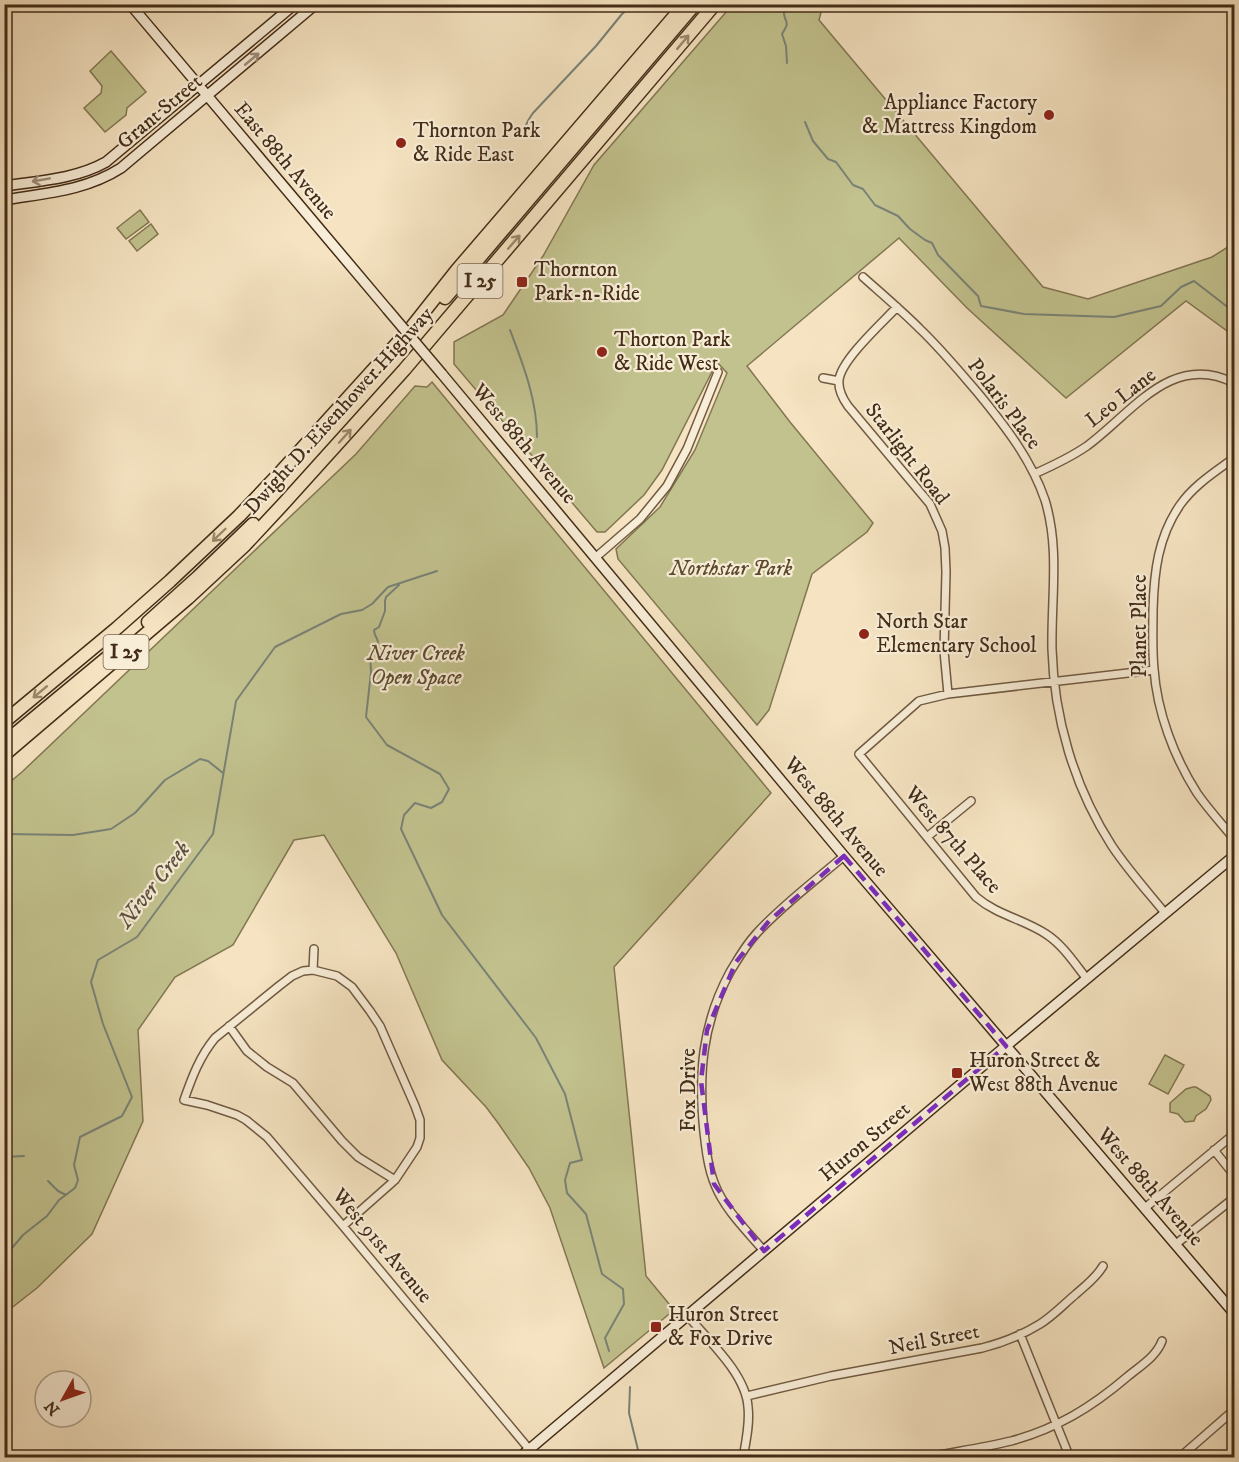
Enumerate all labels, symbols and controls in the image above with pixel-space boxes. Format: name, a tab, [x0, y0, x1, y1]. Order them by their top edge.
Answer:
one-way arrow	[676, 35, 690, 50]
one-way arrow	[244, 52, 259, 66]
street label: Grant Street	[112, 69, 208, 155]
place label: Appliance Factory & Mattress Kingdom	[862, 90, 1038, 140]
street label: East 88th Avenue	[228, 97, 342, 225]
marker: Appliance Factory & Mattress Kingdom	[1042, 108, 1056, 122]
place label: Thornton Park & Ride East	[413, 118, 541, 168]
marker: Thornton Park & Ride East	[394, 136, 408, 150]
one-way arrow	[32, 175, 51, 186]
one-way arrow	[507, 235, 521, 250]
place label: Thornton Park-n-Ride	[534, 257, 640, 307]
road number: I 25	[458, 264, 502, 298]
marker: Thornton Park-n-Ride	[515, 275, 529, 289]
street label: Dwight D. Eisenhower Highway	[239, 301, 440, 520]
place label: Thorton Park & Ride West	[614, 327, 731, 377]
marker: Thorton Park & Ride West	[595, 345, 609, 359]
street label: Polaris Place	[961, 353, 1047, 455]
street label: Leo Lane	[1081, 362, 1162, 434]
street label: West 88th Avenue	[466, 378, 582, 510]
street label: Starlight Road	[859, 398, 955, 510]
one-way arrow	[337, 429, 352, 444]
one-way arrow	[212, 527, 227, 542]
park label: Northstar Park	[669, 556, 793, 582]
street label: Planet Place	[1127, 574, 1153, 678]
place label: North Star Elementary School	[876, 609, 1037, 659]
marker: North Star Elementary School	[857, 627, 871, 641]
road number: I 25	[104, 635, 148, 669]
park label: Niver Creek Open Space	[366, 641, 465, 691]
one-way arrow	[33, 685, 48, 699]
street label: West 88th Avenue	[778, 751, 894, 883]
street label: West 87th Place	[899, 780, 1007, 899]
water label: Niver Creek	[111, 836, 197, 935]
street label: Fox Drive	[676, 1048, 702, 1132]
place label: Huron Street & West 88th Avenue	[968, 1048, 1118, 1098]
marker: Huron Street & West 88th Avenue	[950, 1066, 964, 1080]
street label: Huron Street	[814, 1096, 916, 1188]
street label: West 88th Avenue	[1091, 1121, 1209, 1252]
street label: West 91st Avenue	[326, 1182, 438, 1309]
place label: Huron Street & Fox Drive	[668, 1302, 779, 1352]
street label: Neil Street	[887, 1318, 982, 1361]
marker: Huron Street & Fox Drive	[649, 1320, 663, 1334]
north arrow	[33, 1369, 93, 1429]
text: N	[40, 1397, 64, 1419]

